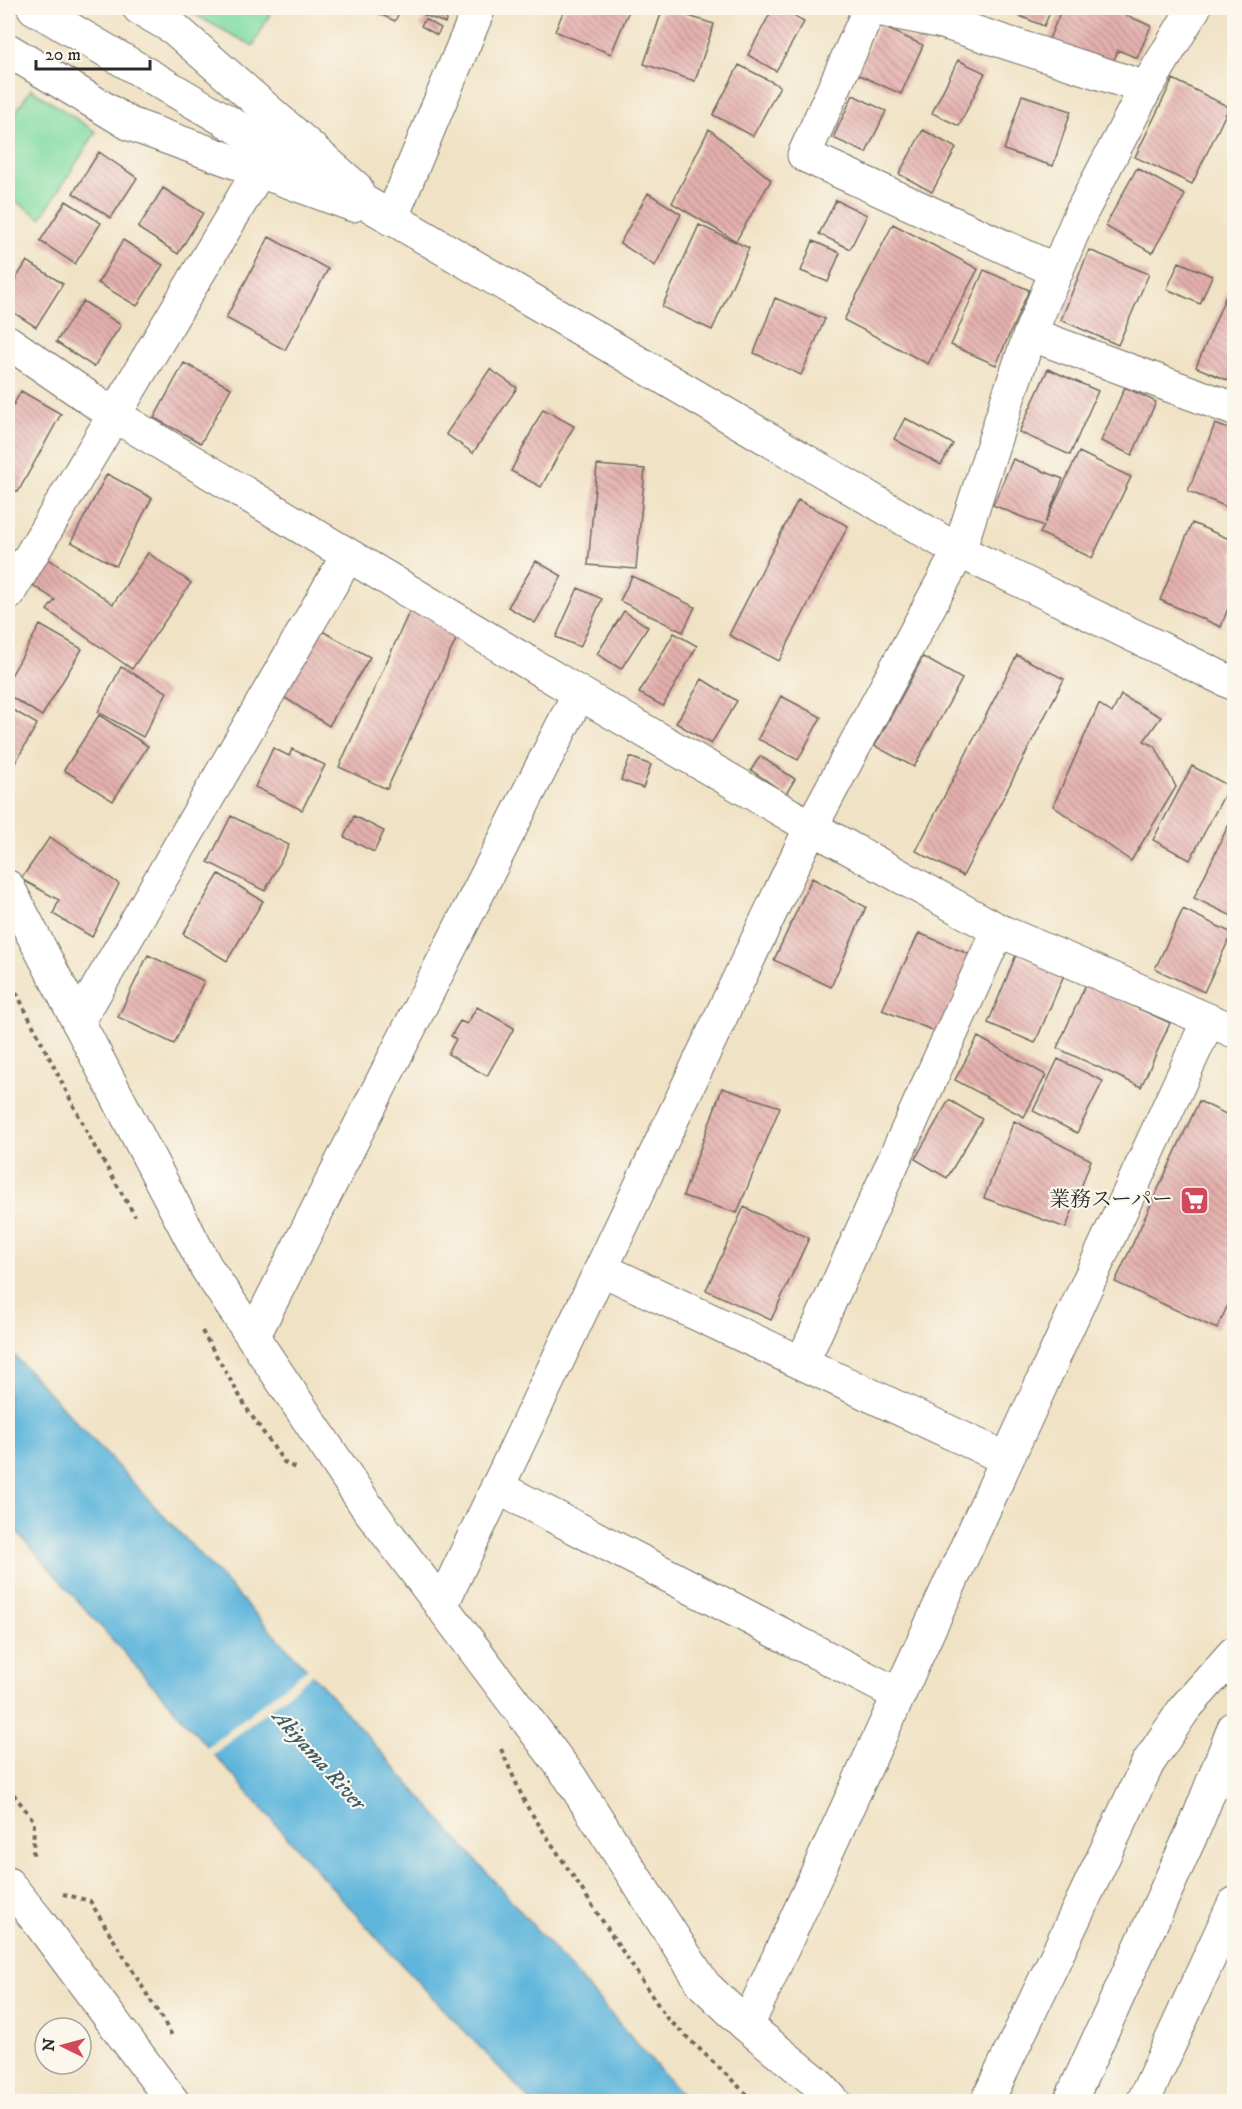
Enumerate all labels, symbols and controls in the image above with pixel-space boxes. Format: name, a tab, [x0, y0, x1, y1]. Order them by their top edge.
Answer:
scale bar	[36, 33, 150, 71]
text: 20 m	[45, 44, 81, 66]
supermarket icon: 業務スーパー	[1178, 1184, 1210, 1216]
place label: 業務スーパー	[1049, 1187, 1173, 1213]
water label: Akiyama River	[265, 1702, 373, 1817]
north arrow	[33, 2016, 93, 2076]
text: N	[39, 2037, 60, 2052]

